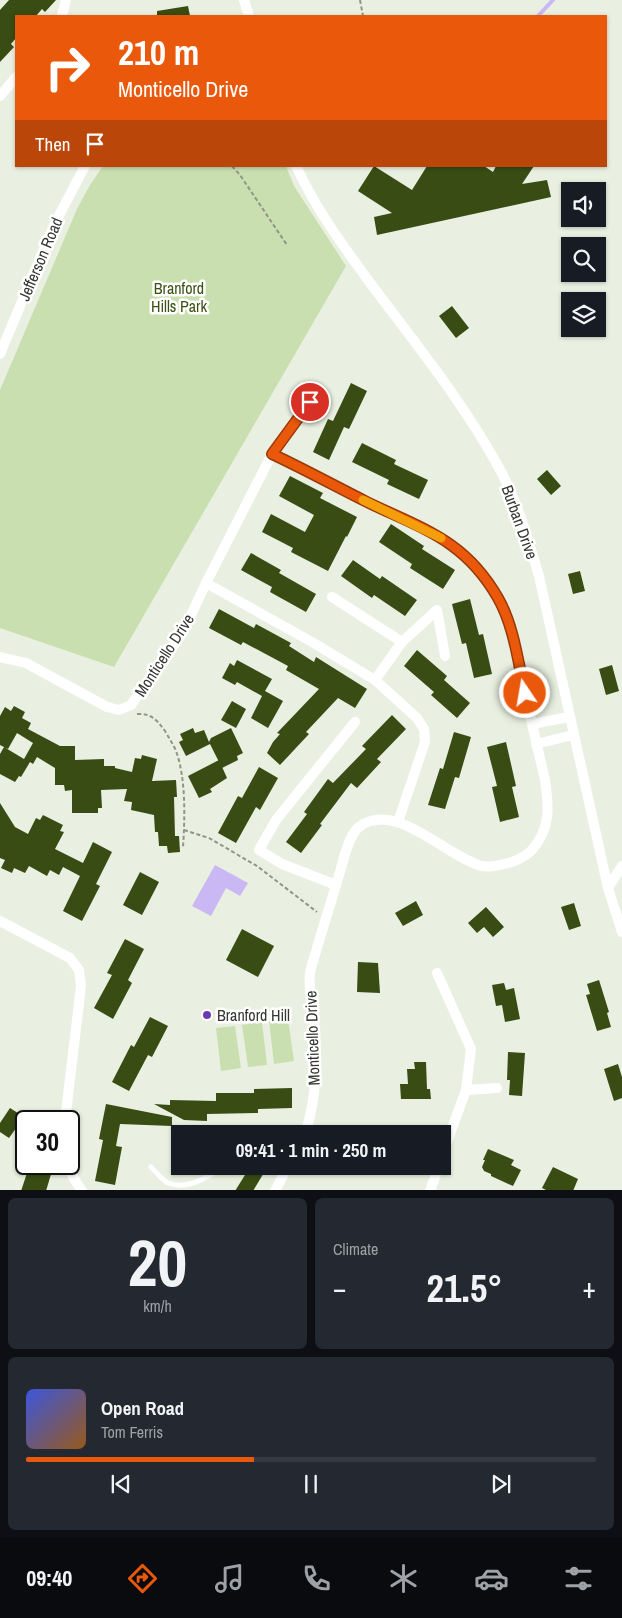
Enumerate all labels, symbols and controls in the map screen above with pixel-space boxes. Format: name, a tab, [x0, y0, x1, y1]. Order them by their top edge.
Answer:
text: 210 m	[118, 29, 199, 76]
icon: right	[35, 35, 100, 100]
text: Monticello Drive	[118, 74, 248, 104]
icon: arrive	[81, 130, 109, 158]
text: Then	[35, 131, 71, 157]
map controls	[561, 182, 606, 337]
button: sound	[561, 182, 606, 227]
street label: Jefferson Road	[13, 214, 67, 304]
button: search	[561, 237, 606, 282]
park label: Branford Hills Park	[151, 277, 207, 317]
button: layers	[561, 292, 606, 337]
pin	[289, 381, 331, 423]
icon: arrive	[296, 388, 324, 416]
street label: Burban Drive	[496, 482, 544, 562]
street label: Monticello Drive	[129, 609, 199, 701]
position arrow	[498, 666, 550, 718]
street label: Monticello Drive	[299, 990, 325, 1086]
place label: Branford Hill	[217, 1004, 290, 1026]
marker: Branford Hill	[201, 1009, 213, 1021]
speed limit sign: 30	[15, 1110, 80, 1175]
text: 09:41 · 1 min · 250 m	[236, 1137, 386, 1163]
text: 20	[128, 1219, 187, 1306]
text: Climate	[333, 1238, 378, 1260]
text: 21.5°	[427, 1263, 502, 1314]
text: −	[333, 1269, 346, 1307]
text: +	[583, 1269, 596, 1307]
text: km/h	[143, 1295, 172, 1317]
text: Open Road	[101, 1395, 184, 1421]
text: Tom Ferris	[101, 1421, 163, 1443]
icon: previous	[107, 1470, 135, 1498]
icon: pause	[297, 1470, 325, 1498]
icon: next	[487, 1470, 515, 1498]
icon: directions	[125, 1561, 160, 1596]
icon: music	[212, 1561, 247, 1596]
icon: phone	[299, 1561, 334, 1596]
icon: climate	[386, 1561, 421, 1596]
icon: car	[474, 1561, 509, 1596]
icon: filters	[561, 1561, 596, 1596]
text: 09:40	[26, 1563, 72, 1593]

